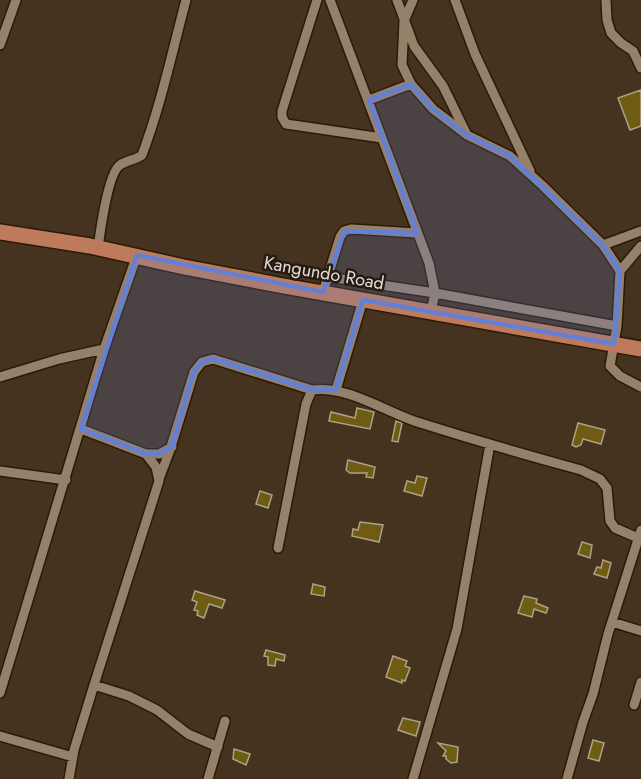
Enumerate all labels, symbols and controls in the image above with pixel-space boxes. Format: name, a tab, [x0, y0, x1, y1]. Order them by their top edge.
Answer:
street label: Kangundo Road	[262, 250, 386, 296]

